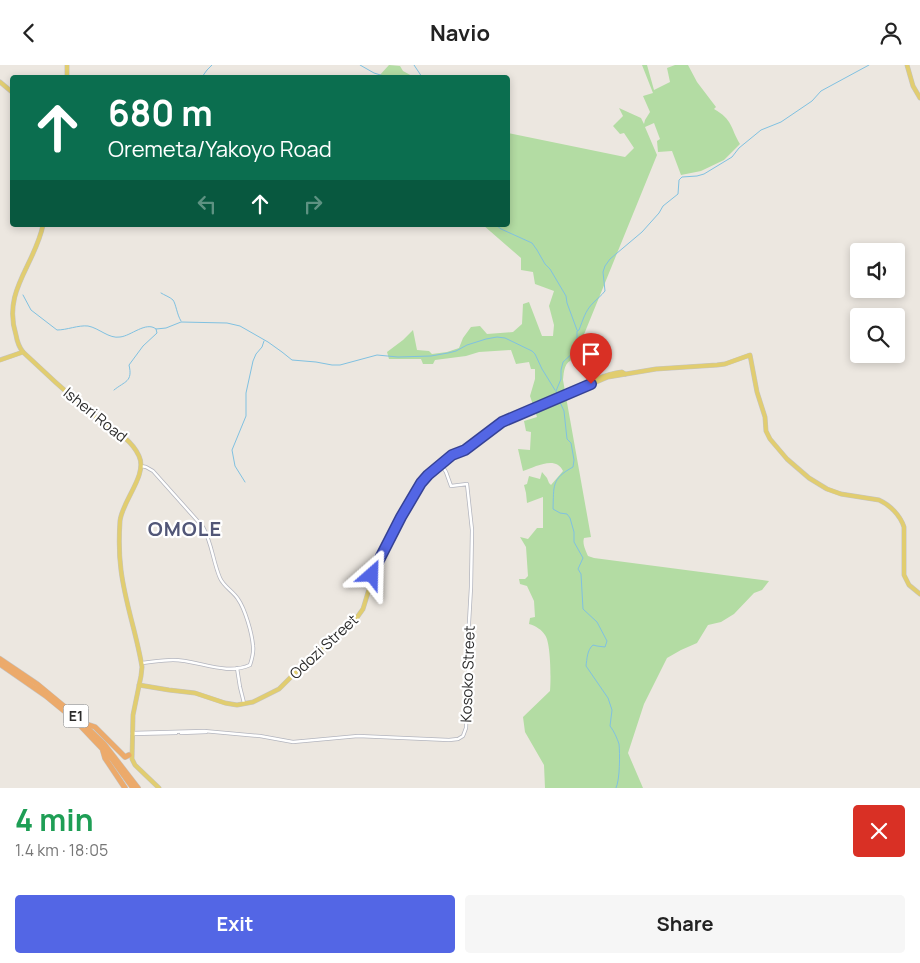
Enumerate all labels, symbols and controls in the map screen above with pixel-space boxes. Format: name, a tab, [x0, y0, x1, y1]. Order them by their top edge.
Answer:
text: Navio	[430, 18, 490, 48]
icon: back	[15, 19, 43, 47]
icon: person	[877, 19, 905, 47]
text: 680 m	[108, 89, 213, 137]
icon: ahead	[25, 95, 90, 160]
text: Oremeta/Yakoyo Road	[108, 134, 332, 164]
icon: left	[193, 190, 221, 218]
icon: ahead	[246, 190, 274, 218]
icon: right	[299, 190, 327, 218]
map controls	[850, 243, 905, 363]
button: sound	[850, 243, 905, 298]
button: search	[850, 308, 905, 363]
pin	[570, 333, 612, 384]
icon: arrive	[577, 340, 605, 368]
street label: Isheri Road	[59, 382, 132, 447]
district label: OMOLE	[148, 515, 222, 542]
position arrow	[345, 548, 397, 600]
street label: Odozi Street	[285, 609, 363, 684]
street label: Kosoko Street	[455, 625, 480, 723]
road number: E1	[64, 705, 88, 727]
text: 4 min	[15, 799, 93, 840]
button: close	[853, 805, 905, 857]
text: 1.4 km · 18:05	[15, 839, 108, 861]
button: Exit	[15, 895, 455, 953]
button: Share	[465, 895, 905, 953]

